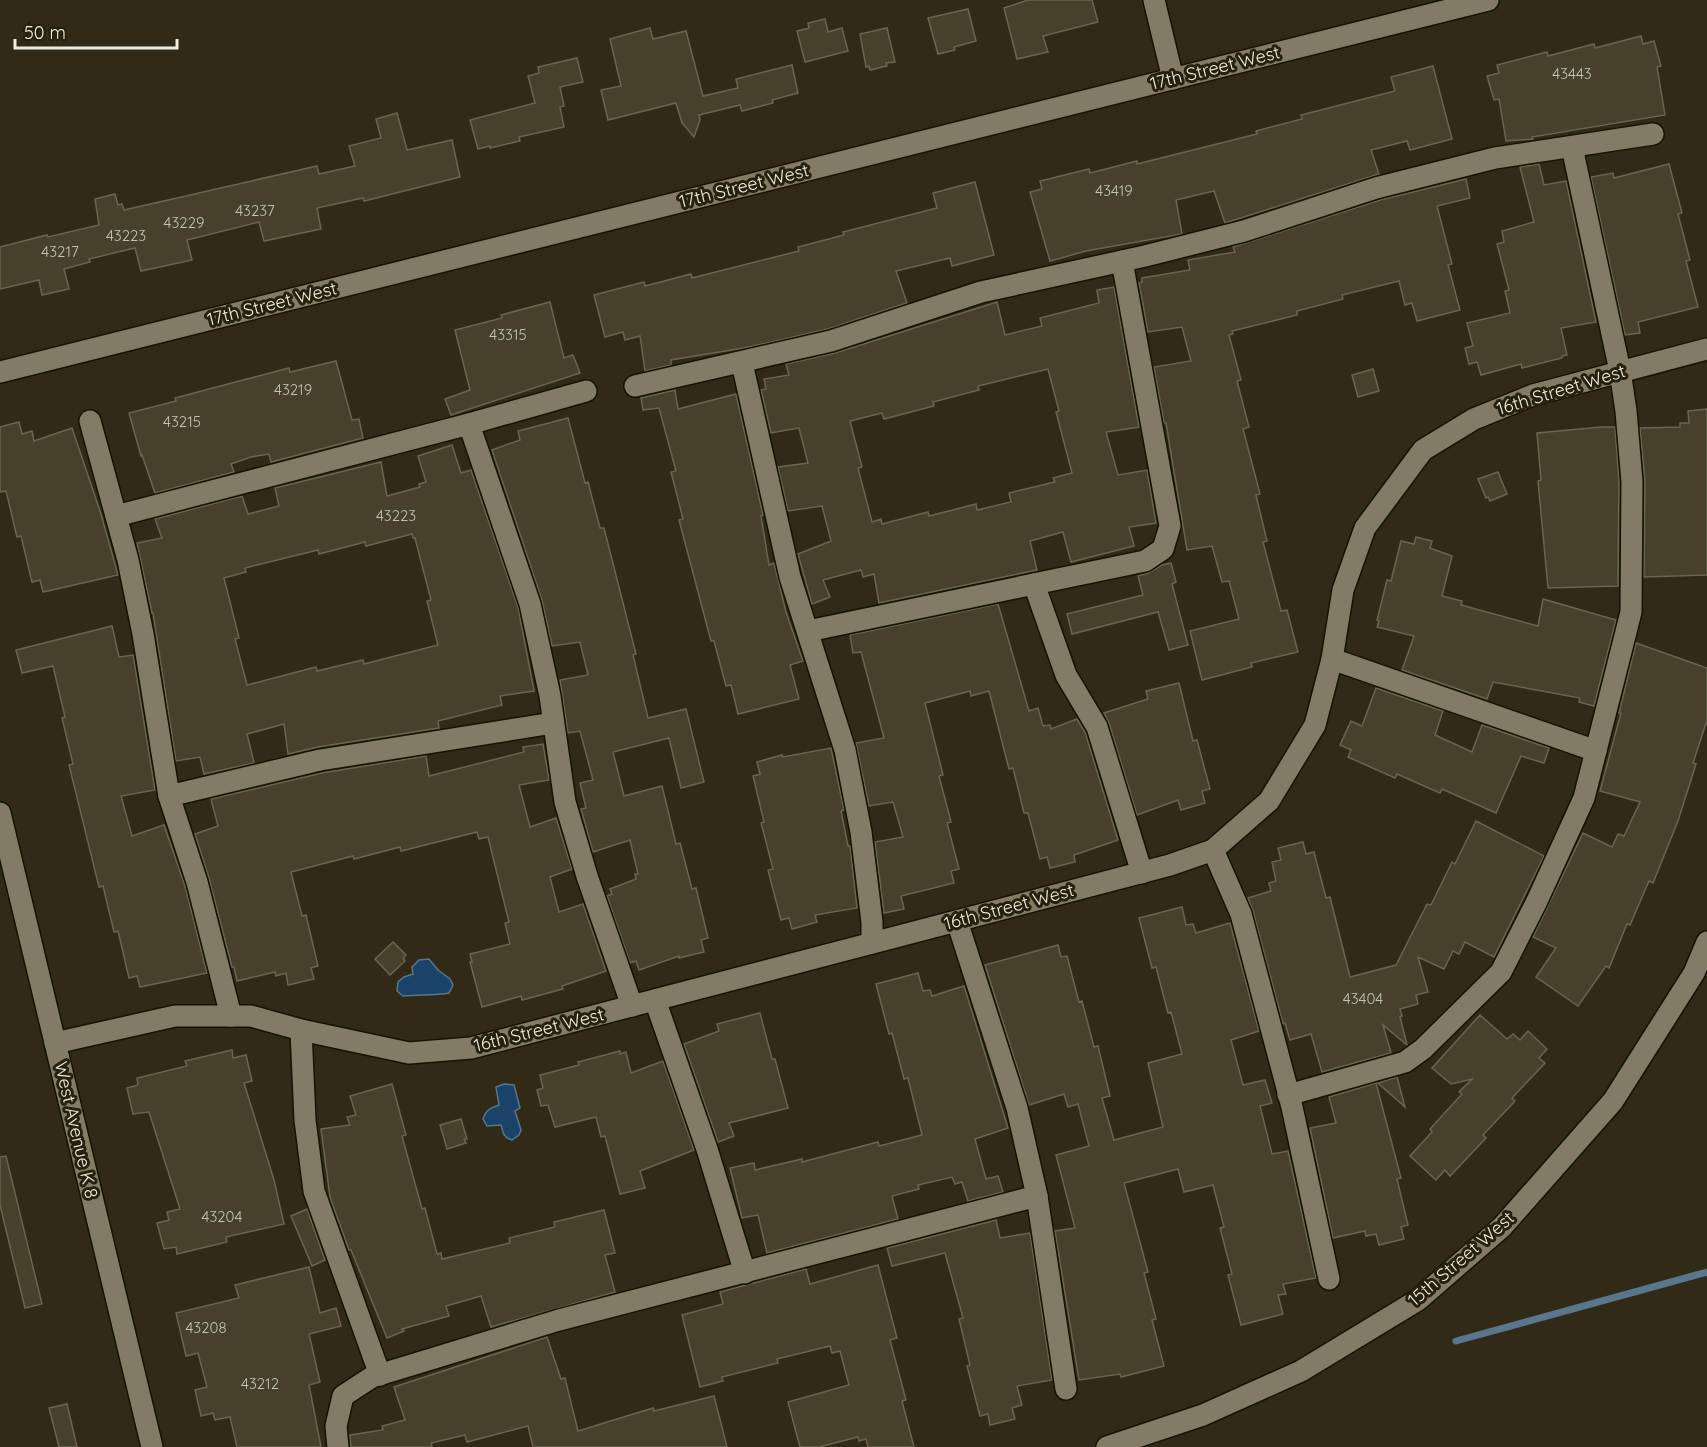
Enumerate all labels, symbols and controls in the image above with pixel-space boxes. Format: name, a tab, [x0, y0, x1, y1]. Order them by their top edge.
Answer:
scale bar	[15, 12, 177, 50]
text: 50 m	[24, 21, 66, 44]
street label: 17th Street West	[1148, 40, 1282, 95]
house number: 43443	[1552, 64, 1592, 83]
street label: 17th Street West	[677, 158, 811, 213]
house number: 43419	[1095, 181, 1133, 200]
house number: 43237	[235, 201, 275, 220]
house number: 43229	[164, 213, 204, 232]
house number: 43223	[106, 226, 146, 245]
house number: 43217	[41, 242, 79, 261]
street label: 17th Street West	[205, 276, 339, 331]
house number: 43315	[489, 325, 527, 344]
street label: 16th Street West	[1494, 359, 1628, 420]
house number: 43219	[274, 380, 312, 399]
house number: 43215	[163, 412, 201, 431]
house number: 43223	[376, 506, 416, 525]
street label: 16th Street West	[941, 878, 1076, 935]
house number: 43404	[1343, 989, 1383, 1008]
street label: 16th Street West	[471, 1002, 606, 1057]
street label: West Avenue K 8	[50, 1059, 103, 1201]
street label: 15th Street West	[1403, 1206, 1519, 1311]
house number: 43204	[202, 1207, 243, 1226]
house number: 43208	[185, 1318, 227, 1337]
house number: 43212	[241, 1374, 279, 1393]

